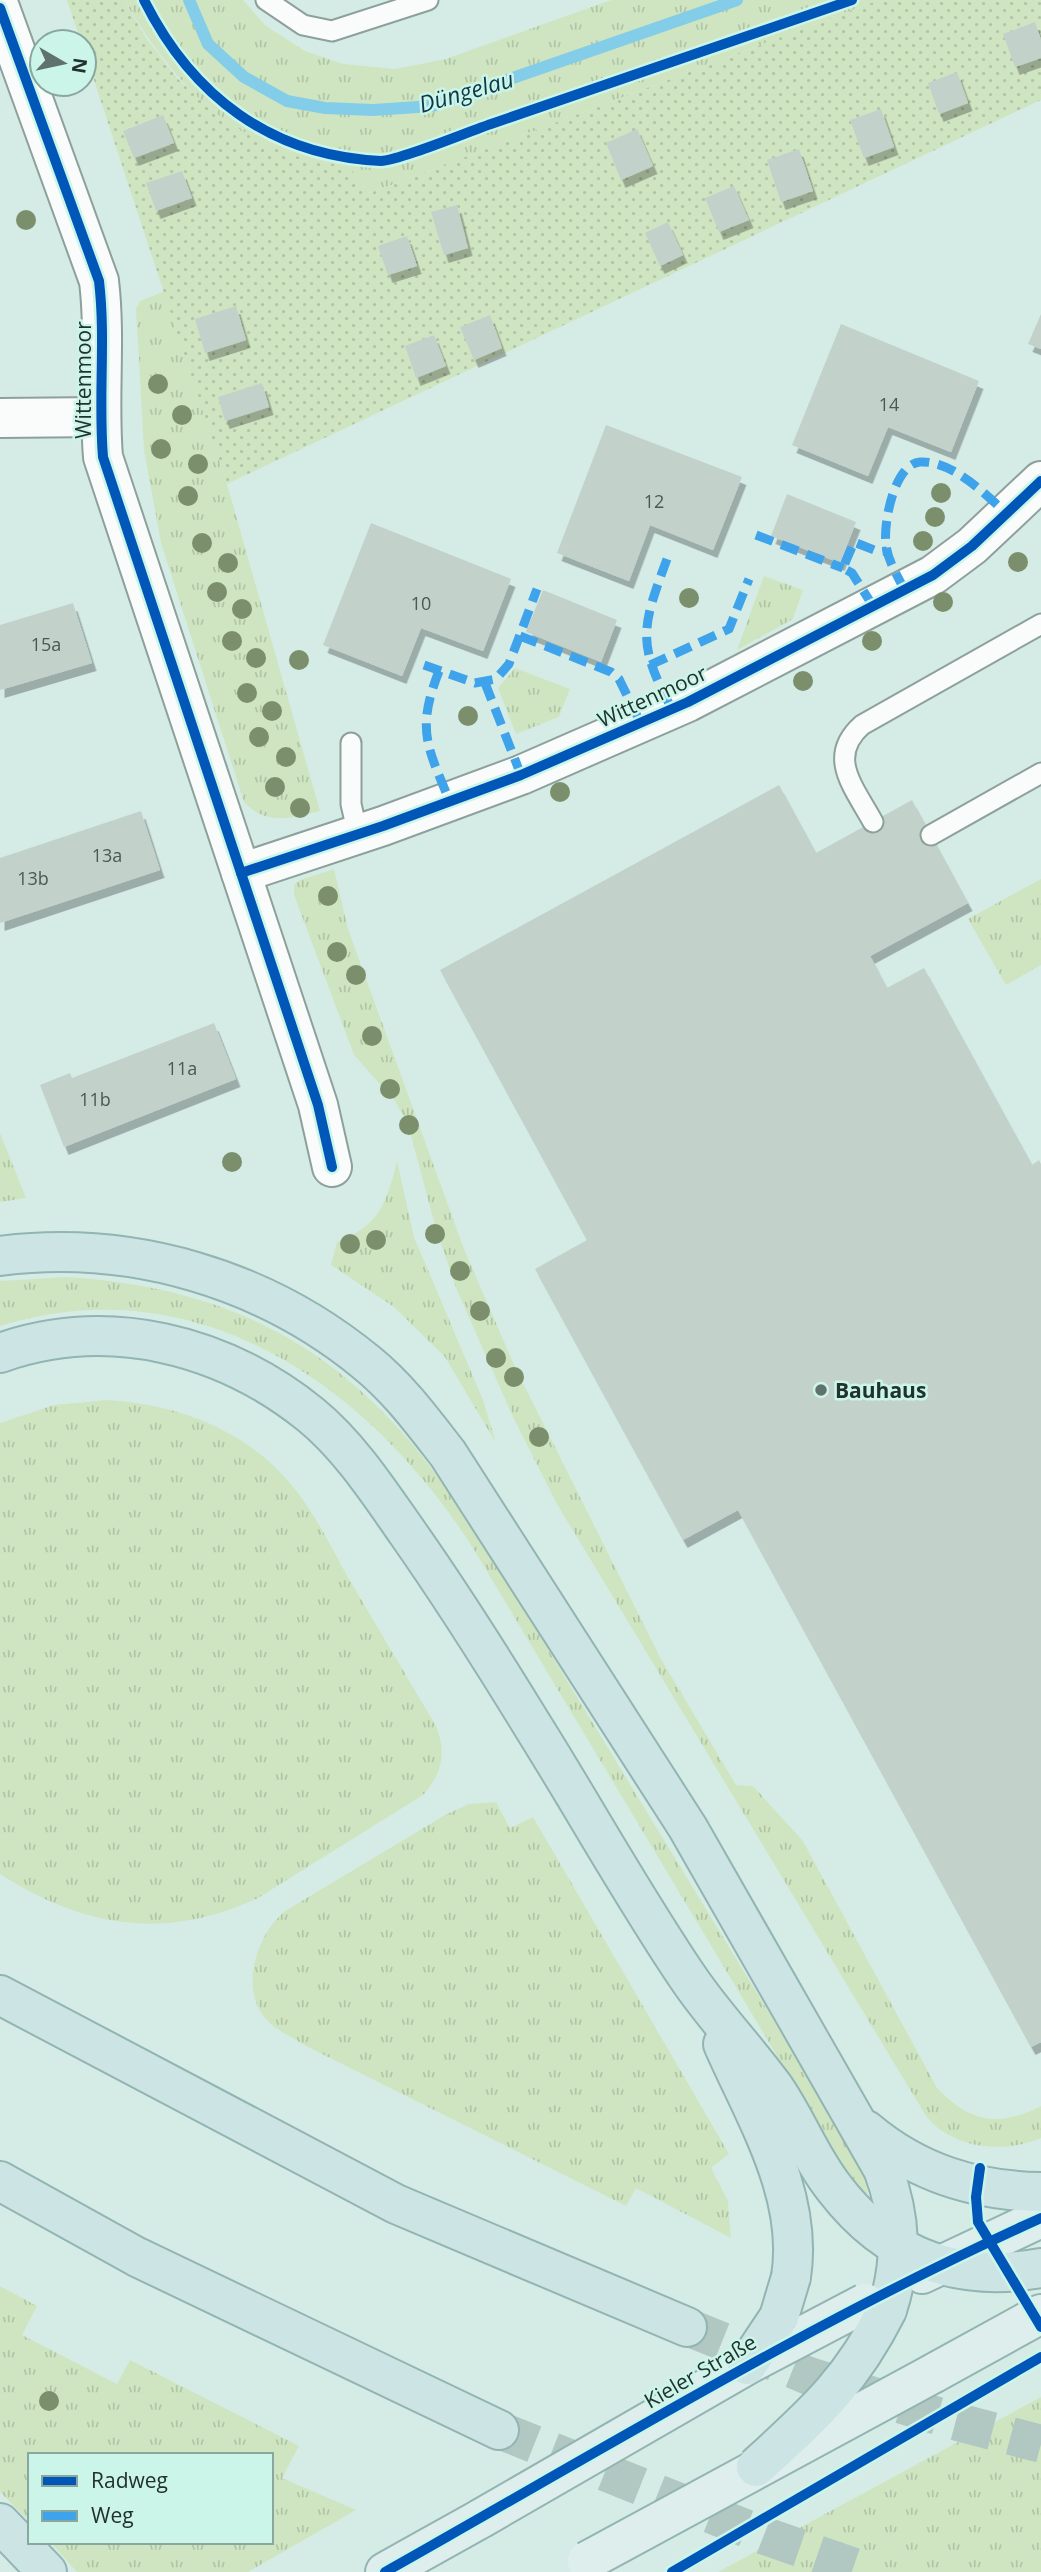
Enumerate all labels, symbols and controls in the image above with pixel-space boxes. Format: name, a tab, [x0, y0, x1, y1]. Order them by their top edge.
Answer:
north arrow	[28, 28, 98, 98]
text: N	[66, 56, 94, 75]
water label: Düngelau	[415, 62, 517, 120]
street label: Wittenmoor	[69, 321, 97, 439]
house number: 14	[879, 392, 899, 416]
house number: 12	[644, 489, 664, 513]
house number: 10	[411, 591, 431, 615]
house number: 15a	[31, 632, 61, 656]
street label: Wittenmoor	[593, 658, 712, 734]
house number: 13a	[92, 843, 122, 867]
house number: 13b	[17, 866, 49, 890]
house number: 11a	[167, 1056, 197, 1080]
house number: 11b	[79, 1087, 111, 1111]
place label: Bauhaus	[835, 1376, 926, 1404]
marker: Bauhaus	[813, 1382, 829, 1398]
street label: Kieler Straße	[639, 2328, 761, 2414]
legend	[28, 2453, 273, 2544]
text: Radweg	[91, 2466, 168, 2494]
text: Weg	[91, 2501, 134, 2529]

